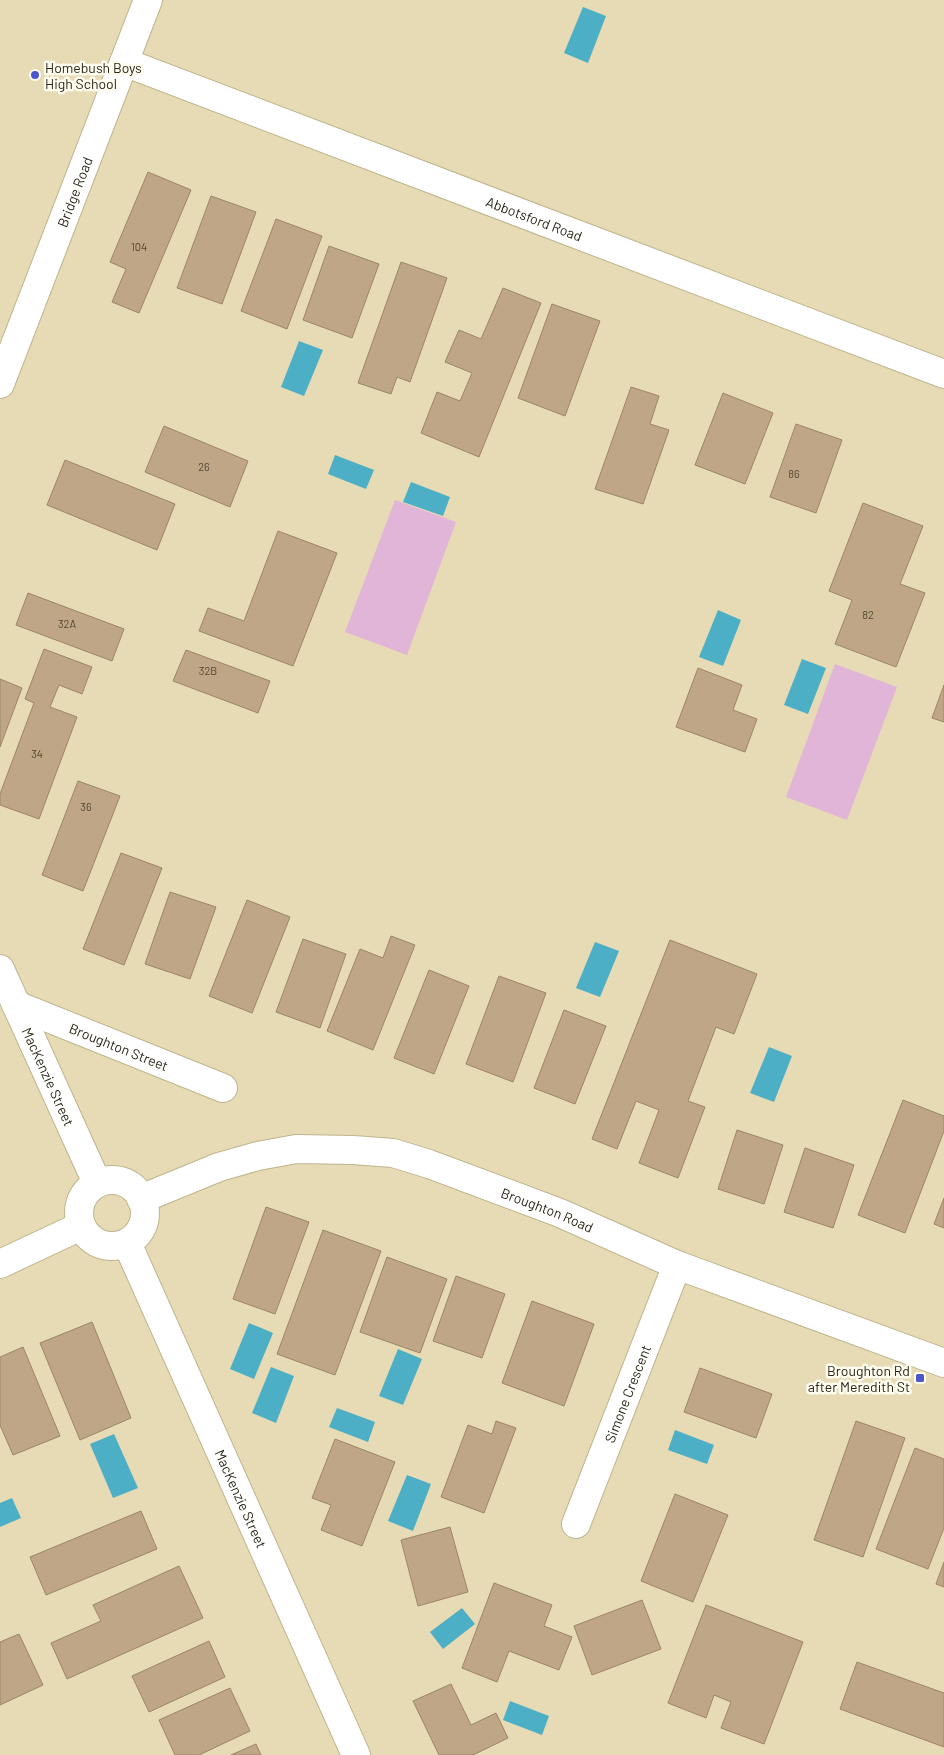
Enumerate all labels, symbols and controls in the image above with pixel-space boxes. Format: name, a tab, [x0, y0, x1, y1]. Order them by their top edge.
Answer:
place label: Homebush Boys High School	[45, 59, 142, 92]
marker: Homebush Boys High School	[29, 69, 41, 81]
street label: Bridge Road	[53, 154, 95, 229]
street label: Abbotsford Road	[484, 192, 585, 244]
house number: 104	[131, 240, 147, 253]
house number: 26	[198, 460, 210, 473]
house number: 86	[788, 467, 800, 480]
house number: 82	[862, 608, 874, 621]
house number: 32A	[58, 617, 76, 630]
house number: 32B	[199, 664, 217, 677]
house number: 34	[31, 747, 43, 760]
house number: 36	[80, 800, 92, 813]
street label: Broughton Street	[67, 1019, 171, 1074]
street label: MacKenzie Street	[19, 1025, 78, 1128]
street label: Broughton Road	[499, 1183, 596, 1235]
street label: Simone Crescent	[600, 1342, 654, 1445]
place label: Broughton Rd after Meredith St	[808, 1362, 910, 1395]
marker: Broughton Rd after Meredith St	[914, 1372, 926, 1384]
street label: MacKenzie Street	[212, 1447, 271, 1551]

